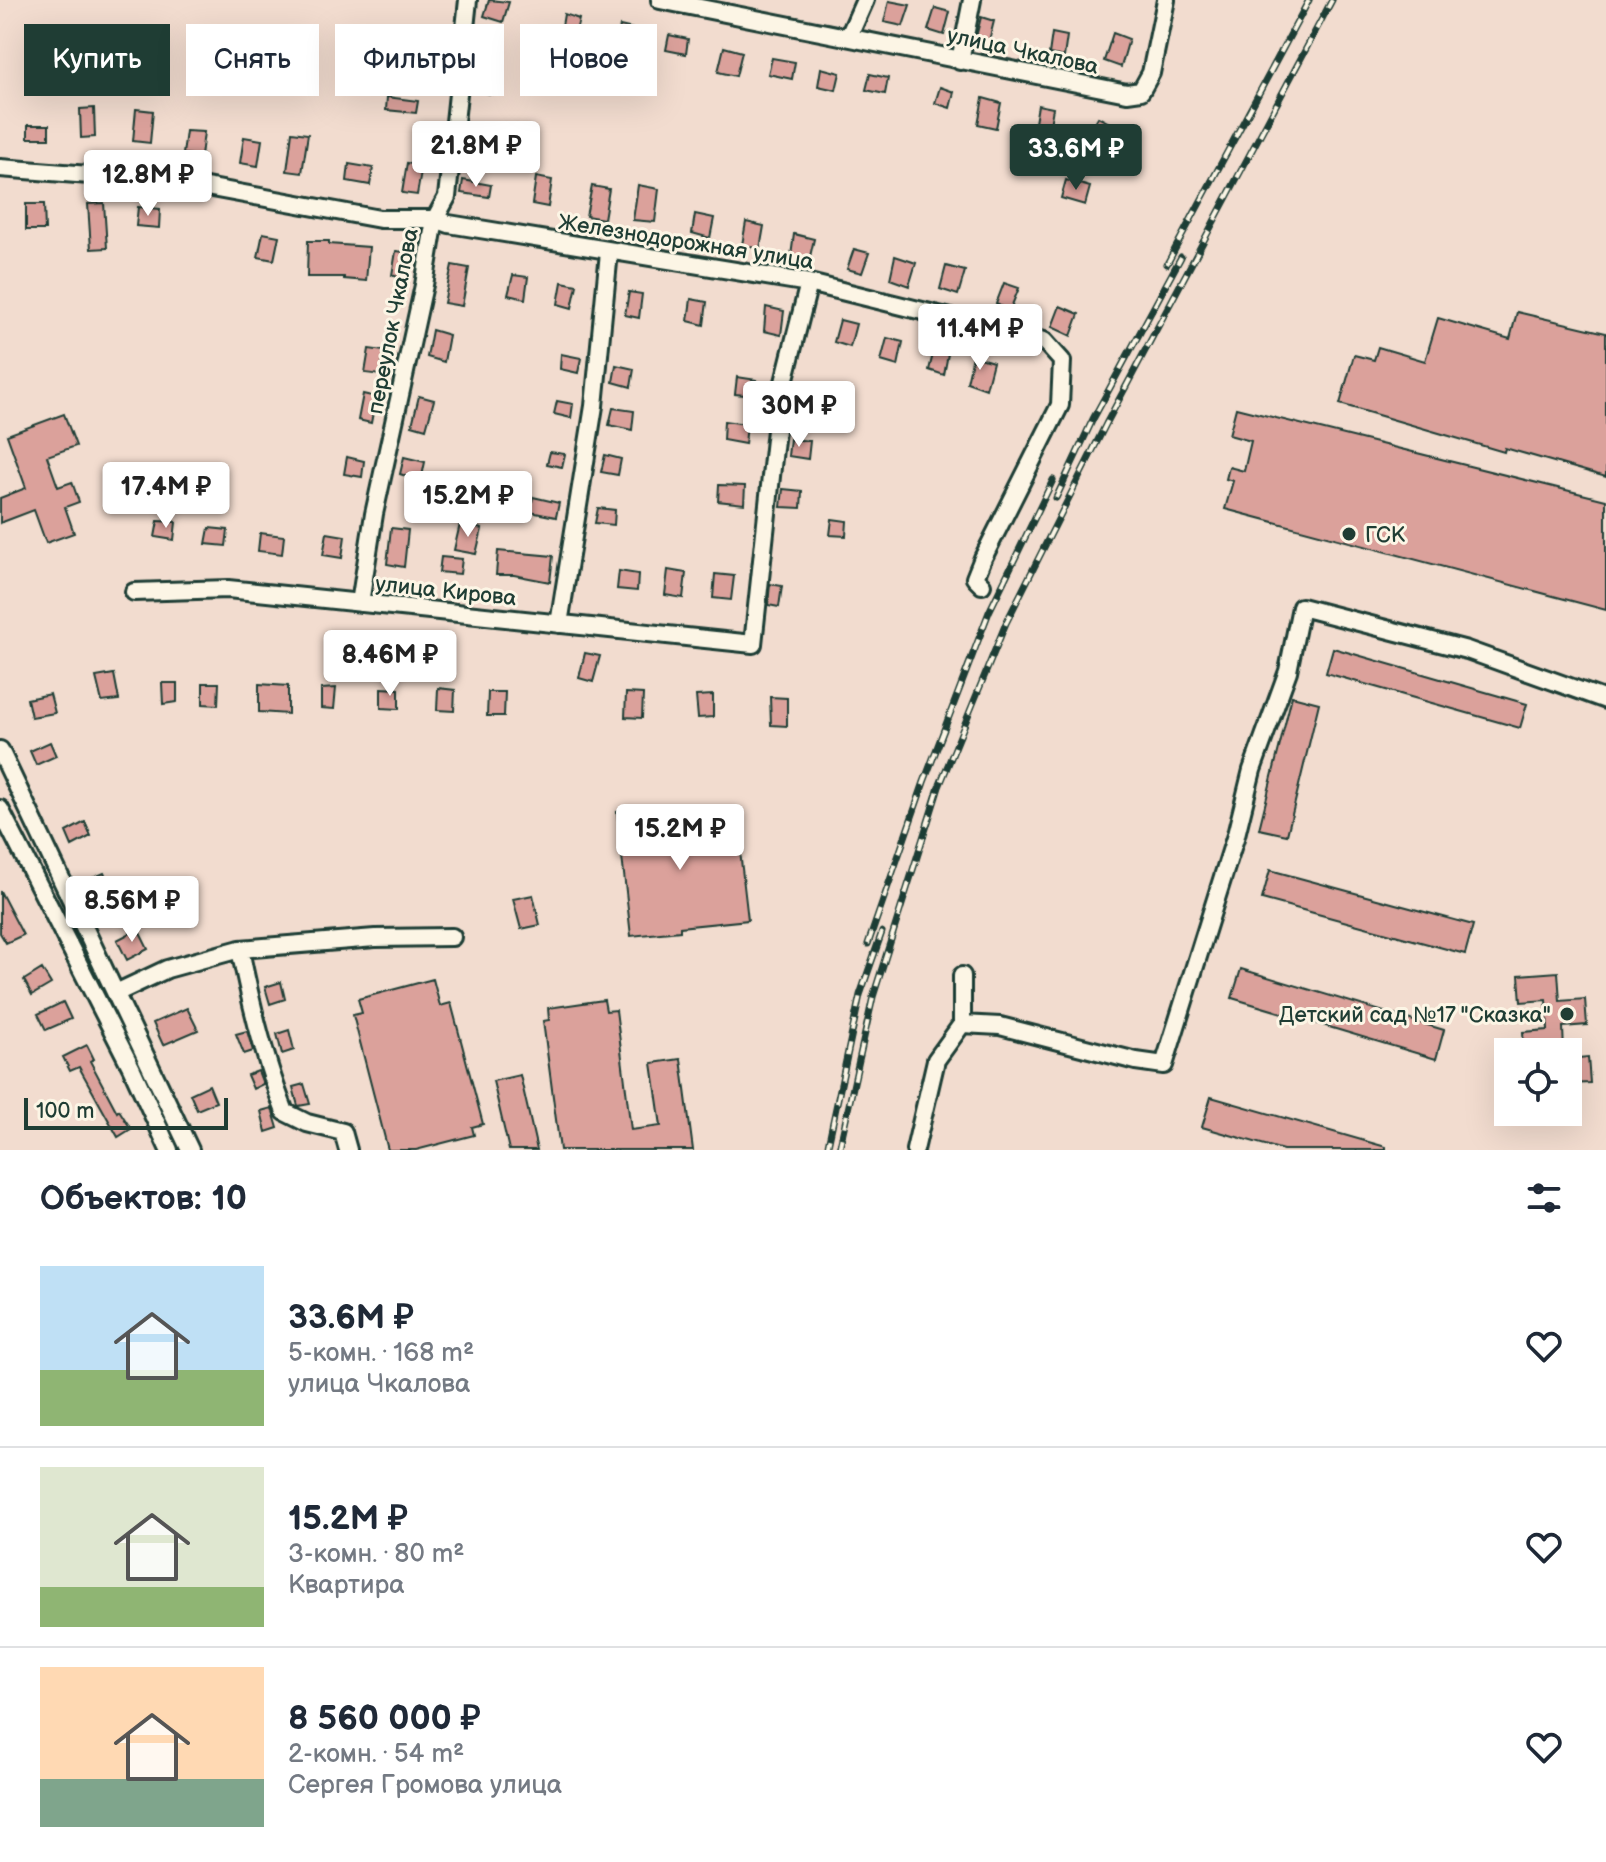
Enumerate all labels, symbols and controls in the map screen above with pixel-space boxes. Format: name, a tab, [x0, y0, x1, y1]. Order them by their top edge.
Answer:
street label: улица Чкалова	[944, 22, 1101, 81]
chip: Купить	[24, 24, 170, 96]
chip: Снять	[186, 24, 319, 96]
chip: Фильтры	[335, 24, 504, 96]
chip: Новое	[520, 24, 657, 96]
pin: 21.8M ₽	[402, 121, 550, 189]
pin: 33.6M ₽	[1002, 124, 1150, 192]
text: 21.8M ₽	[430, 131, 522, 162]
text: 33.6M ₽	[1028, 134, 1124, 165]
pin: 12.8M ₽	[74, 150, 222, 218]
text: 12.8M ₽	[102, 160, 194, 191]
street label: Железнодорожная улица	[556, 209, 815, 276]
street label: переулок Чкалова	[362, 226, 425, 417]
pin: 11.4M ₽	[906, 304, 1054, 372]
text: 11.4M ₽	[936, 314, 1024, 345]
pin: 30M ₽	[743, 381, 855, 449]
text: 30M ₽	[761, 391, 837, 422]
pin: 17.4M ₽	[92, 462, 240, 530]
pin: 15.2M ₽	[394, 471, 542, 539]
text: 17.4M ₽	[121, 472, 211, 503]
text: 15.2M ₽	[422, 481, 514, 512]
place label: ГСК	[1365, 522, 1406, 549]
marker: ГСК	[1340, 525, 1358, 543]
street label: улица Кирова	[374, 571, 518, 612]
pin: 8.46M ₽	[316, 630, 464, 698]
text: 8.46M ₽	[342, 640, 438, 671]
pin: 15.2M ₽	[606, 804, 754, 872]
text: 15.2M ₽	[634, 814, 726, 845]
pin: 8.56M ₽	[58, 876, 206, 944]
text: 8.56M ₽	[84, 886, 180, 917]
place label: Детский сад №17 "Сказка"	[1279, 1002, 1551, 1029]
marker: Детский сад №17 "Сказка"	[1558, 1005, 1576, 1023]
map controls	[1494, 1038, 1582, 1126]
button: locate	[1494, 1038, 1582, 1126]
scale bar	[24, 1094, 228, 1130]
text: 100 m	[36, 1098, 95, 1125]
icon: filters	[1522, 1176, 1566, 1220]
text: Объектов: 10	[40, 1178, 247, 1219]
text: 33.6M ₽	[288, 1297, 414, 1338]
icon: home	[104, 1298, 200, 1394]
icon: heart	[1522, 1324, 1566, 1368]
text: 5-комн. · 168 m²	[288, 1338, 474, 1369]
text: улица Чкалова	[288, 1369, 470, 1400]
text: 15.2M ₽	[288, 1498, 408, 1539]
icon: home	[104, 1499, 200, 1595]
icon: heart	[1522, 1525, 1566, 1569]
text: 3-комн. · 80 m²	[288, 1539, 465, 1570]
text: Квартира	[288, 1570, 405, 1601]
text: 8 560 000 ₽	[288, 1698, 481, 1739]
icon: home	[104, 1699, 200, 1795]
icon: heart	[1522, 1725, 1566, 1769]
text: 2-комн. · 54 m²	[288, 1739, 464, 1770]
text: Сергея Громова улица	[288, 1770, 562, 1801]

